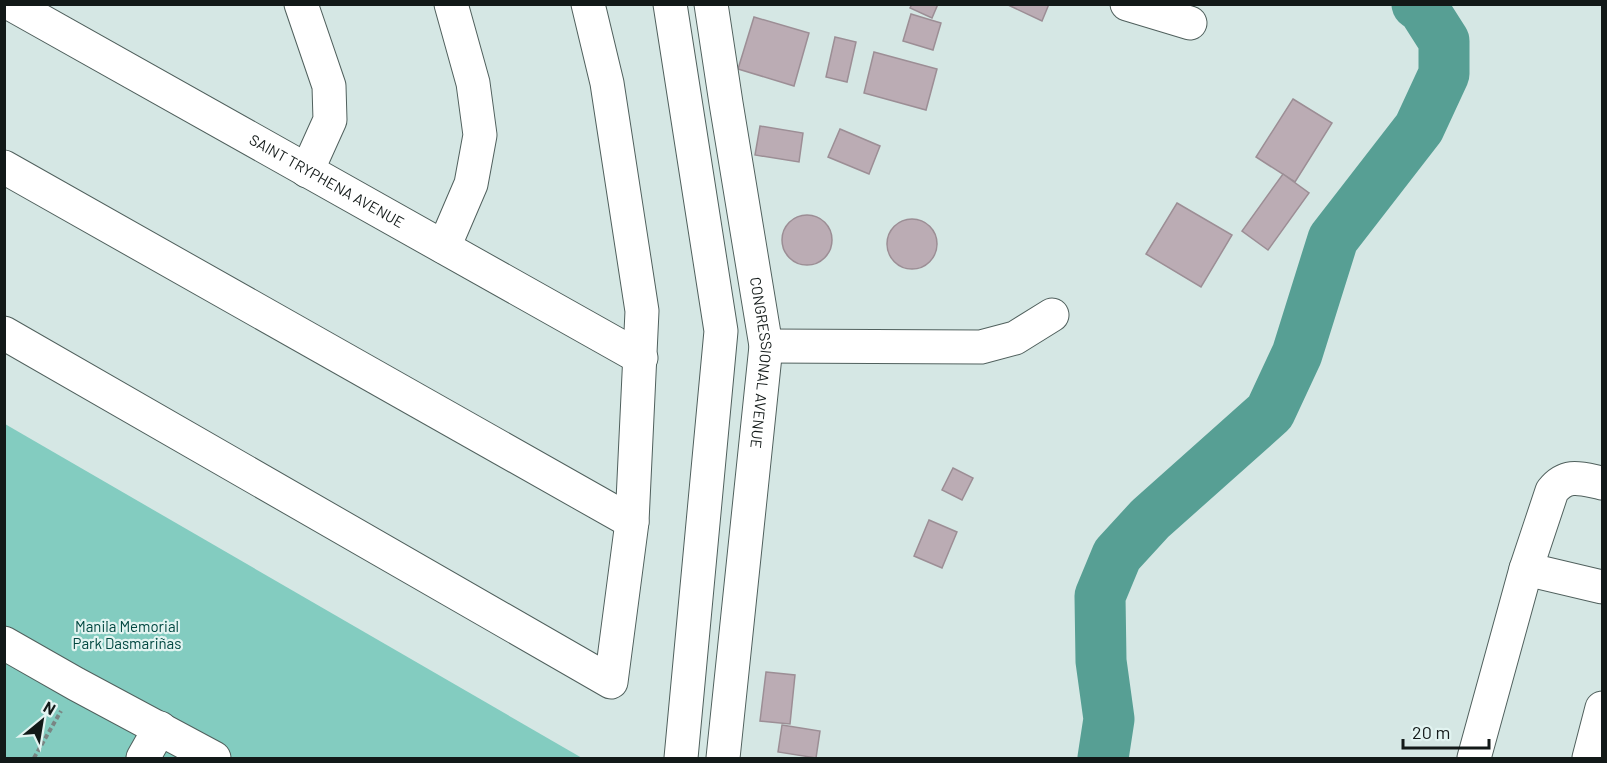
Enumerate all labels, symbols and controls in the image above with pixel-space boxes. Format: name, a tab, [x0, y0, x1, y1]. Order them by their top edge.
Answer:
street label: SAINT TRYPHENA AVENUE	[247, 130, 408, 231]
street label: CONGRESSIONAL AVENUE	[747, 276, 776, 449]
park label: Manila Memorial Park Dasmariñas	[73, 617, 181, 652]
north arrow	[12, 691, 72, 751]
text: N	[40, 697, 59, 718]
scale bar	[1403, 712, 1488, 750]
text: 20 m	[1412, 721, 1450, 743]

